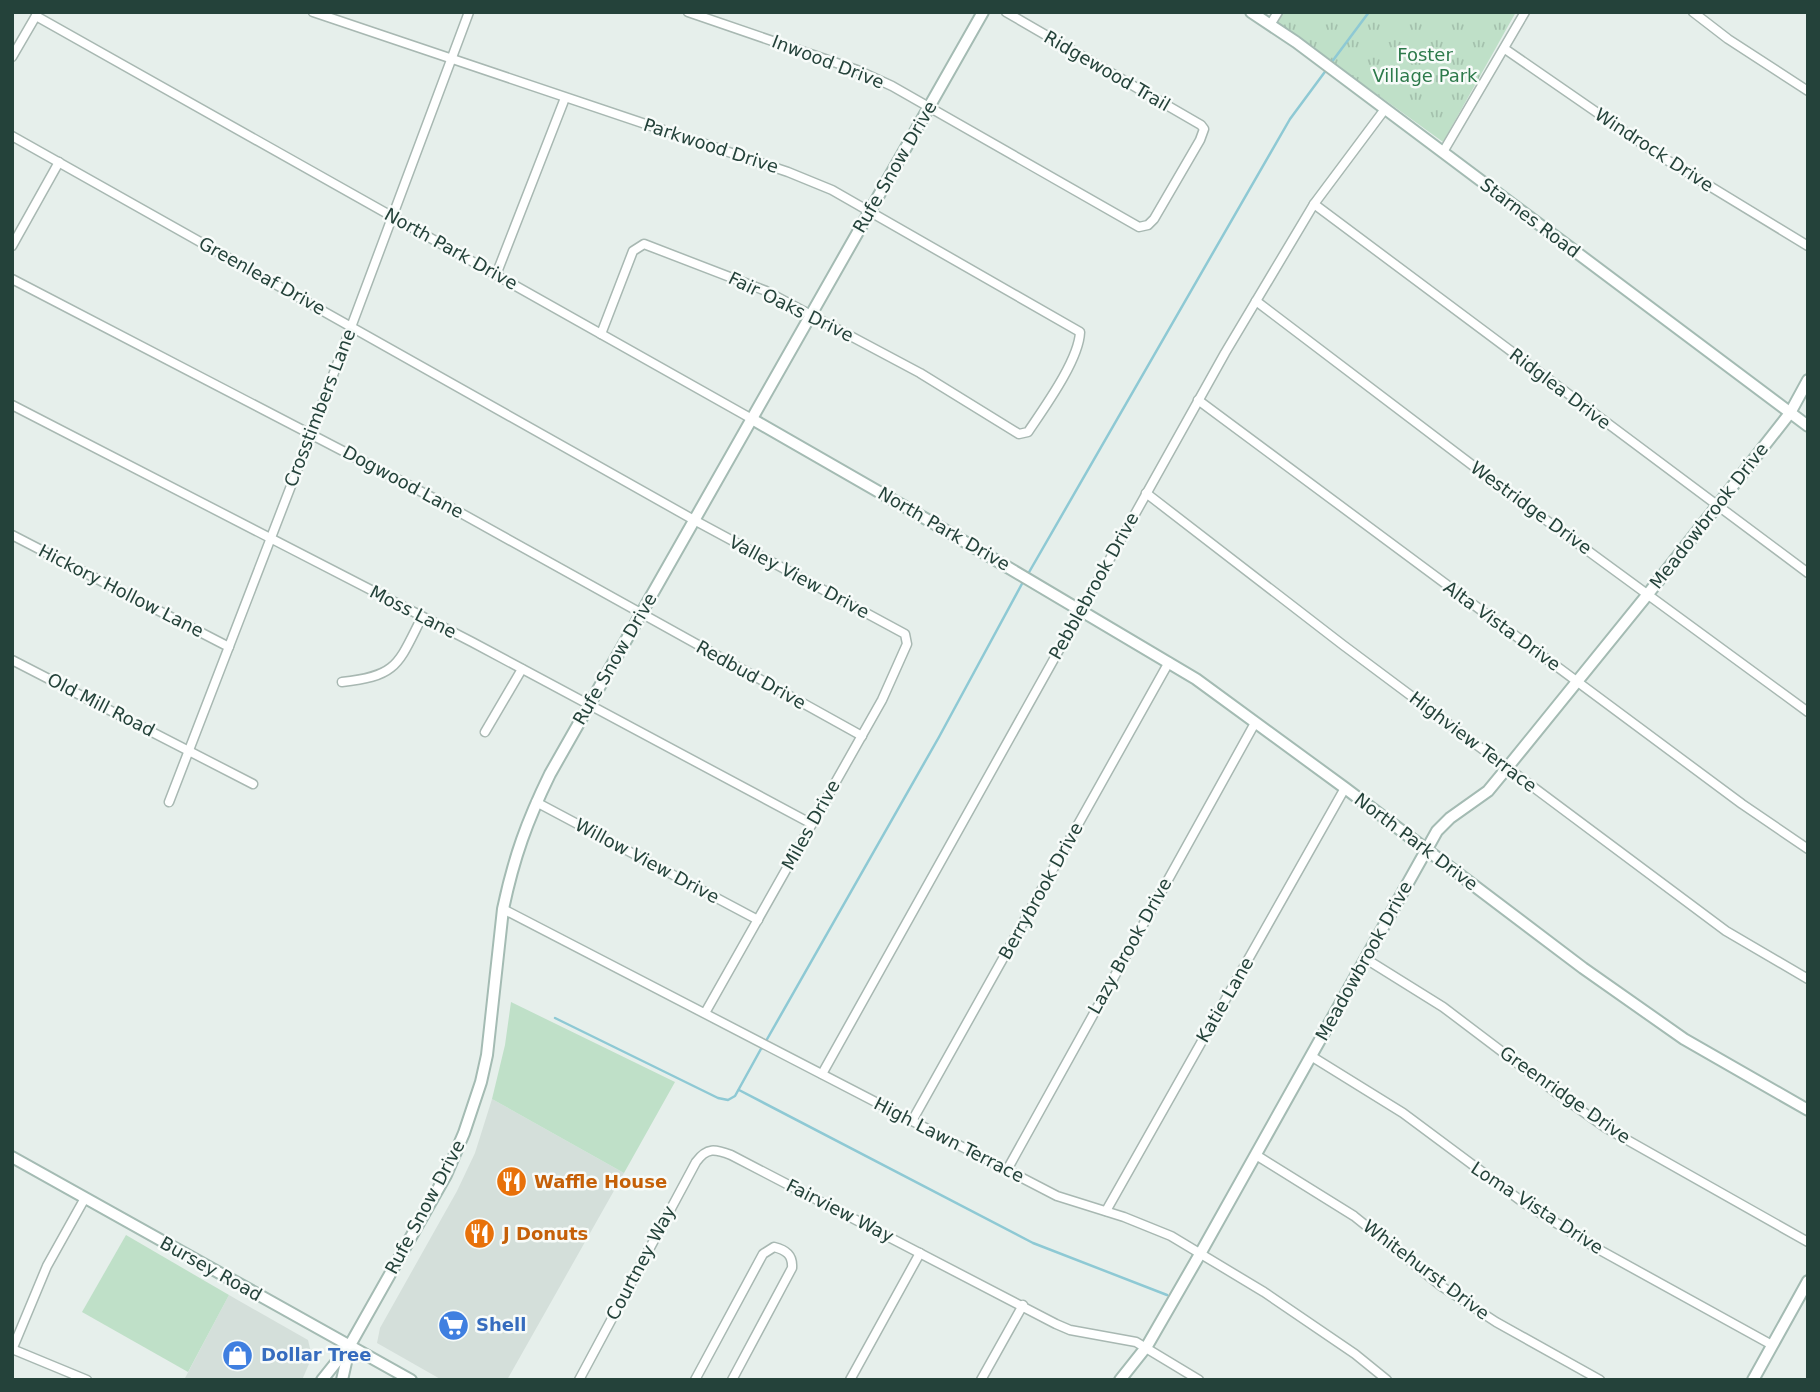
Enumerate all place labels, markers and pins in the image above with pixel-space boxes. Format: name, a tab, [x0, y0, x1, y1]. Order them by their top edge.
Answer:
restaurant icon: Waffle House	[494, 1165, 528, 1199]
place label: Waffle House	[534, 1171, 667, 1192]
restaurant icon: J Donuts	[463, 1217, 497, 1251]
place label: J Donuts	[501, 1223, 588, 1244]
supermarket icon: Shell	[436, 1308, 470, 1342]
place label: Shell	[476, 1314, 526, 1335]
shop icon: Dollar Tree	[221, 1338, 255, 1372]
place label: Dollar Tree	[261, 1344, 372, 1365]

